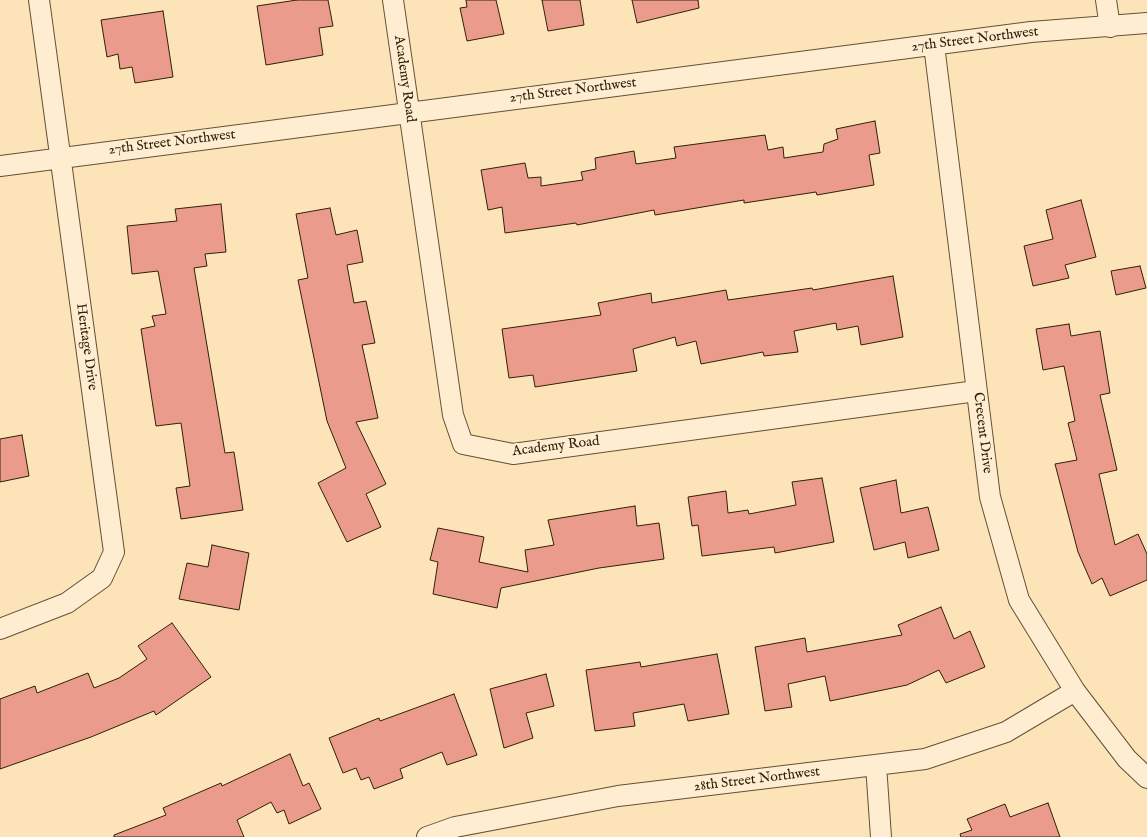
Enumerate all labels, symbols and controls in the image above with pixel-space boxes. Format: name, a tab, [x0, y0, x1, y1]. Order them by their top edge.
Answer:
street label: 27th Street Northwest	[911, 24, 1039, 56]
street label: Academy Road	[390, 34, 418, 124]
street label: 27th Street Northwest	[509, 75, 637, 107]
street label: 27th Street Northwest	[108, 127, 236, 159]
street label: Heritage Drive	[72, 302, 100, 392]
street label: Crecent Drive	[969, 391, 995, 475]
street label: Academy Road	[511, 433, 601, 461]
street label: 28th Street Northwest	[693, 764, 821, 796]

